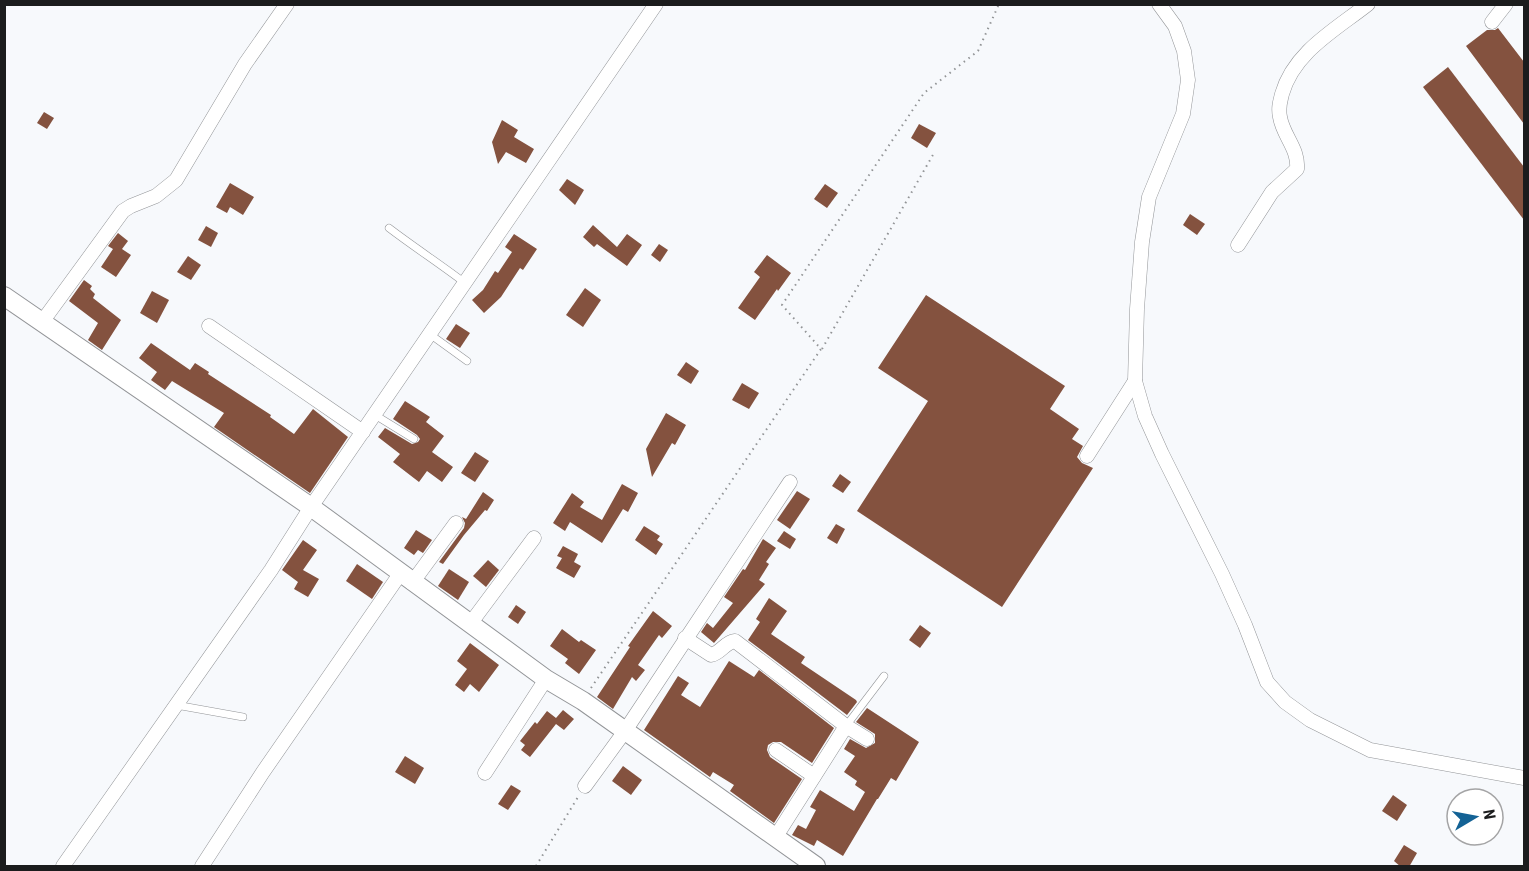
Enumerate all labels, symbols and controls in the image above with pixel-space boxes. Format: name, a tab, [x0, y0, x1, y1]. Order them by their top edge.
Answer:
north arrow	[1445, 787, 1505, 847]
text: N	[1479, 808, 1499, 821]

